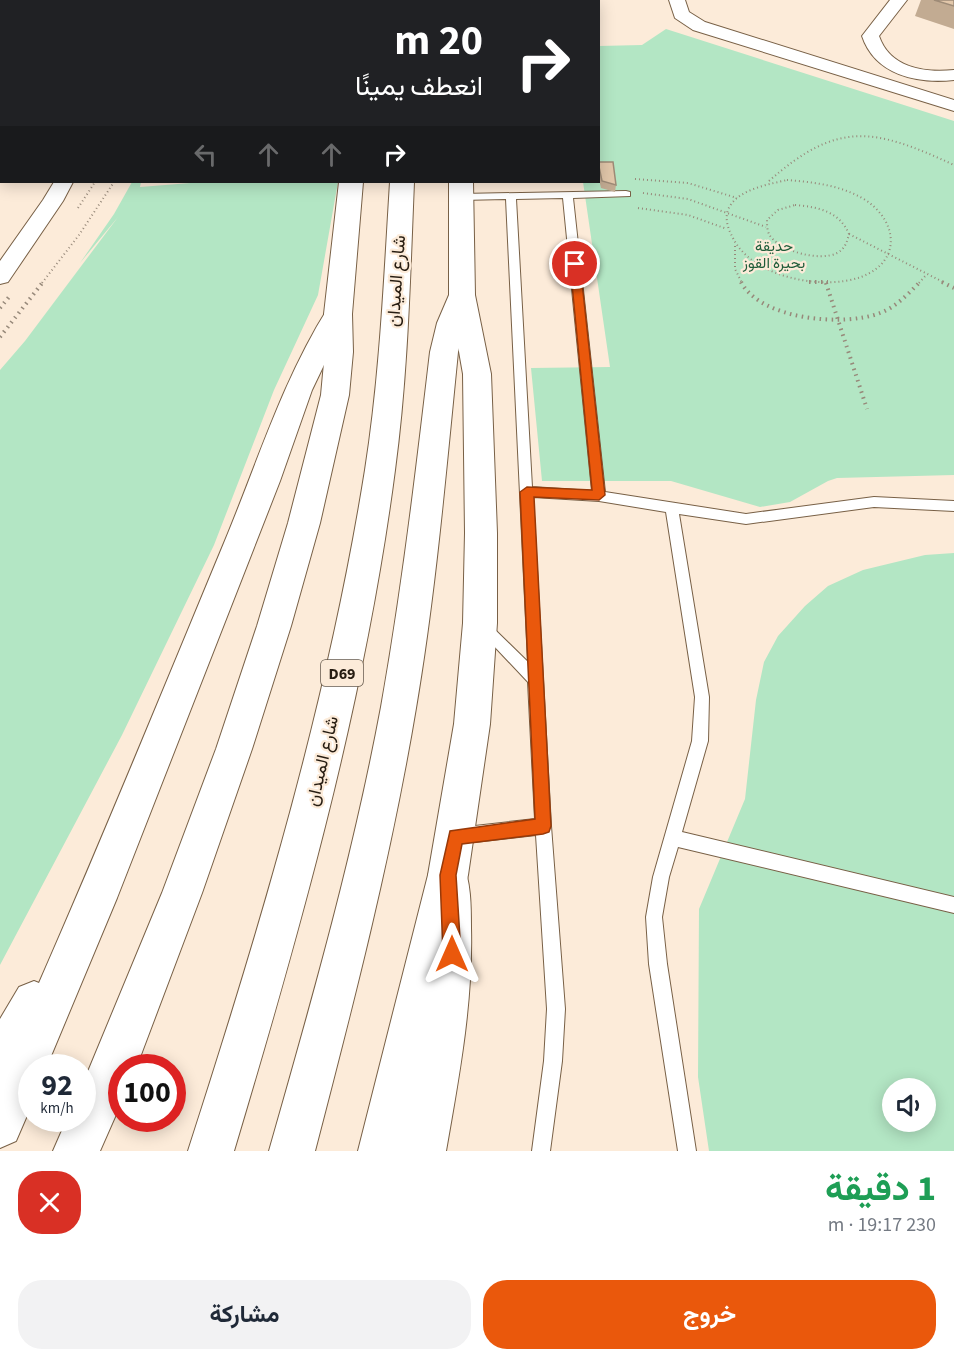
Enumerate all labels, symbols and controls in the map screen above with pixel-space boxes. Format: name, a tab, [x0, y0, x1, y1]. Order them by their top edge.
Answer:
text: 20 m	[394, 11, 483, 71]
icon: right	[504, 24, 582, 102]
text: انعطف يمينًا	[355, 67, 483, 106]
icon: left	[189, 138, 222, 171]
icon: ahead	[252, 138, 285, 171]
icon: ahead	[315, 138, 348, 171]
icon: right	[378, 138, 411, 171]
street label: شارع الميدان	[381, 234, 412, 328]
park label: حديقة بحيرة القوز	[742, 236, 805, 274]
pin	[549, 238, 600, 289]
icon: arrive	[558, 247, 591, 280]
road number: D69	[321, 660, 363, 686]
street label: شارع الميدان	[300, 714, 345, 809]
position arrow	[420, 922, 484, 986]
speed limit sign: 100	[108, 1054, 186, 1132]
text: 92	[41, 1064, 73, 1107]
map controls	[882, 1078, 936, 1132]
button: sound	[882, 1078, 936, 1132]
text: km/h	[40, 1098, 74, 1119]
text: 1 دقيقة	[825, 1163, 936, 1214]
button: close	[18, 1171, 81, 1234]
text: 230 m · 19:17	[828, 1211, 936, 1239]
button: مشاركة	[18, 1280, 471, 1349]
button: خروج	[483, 1280, 936, 1349]

